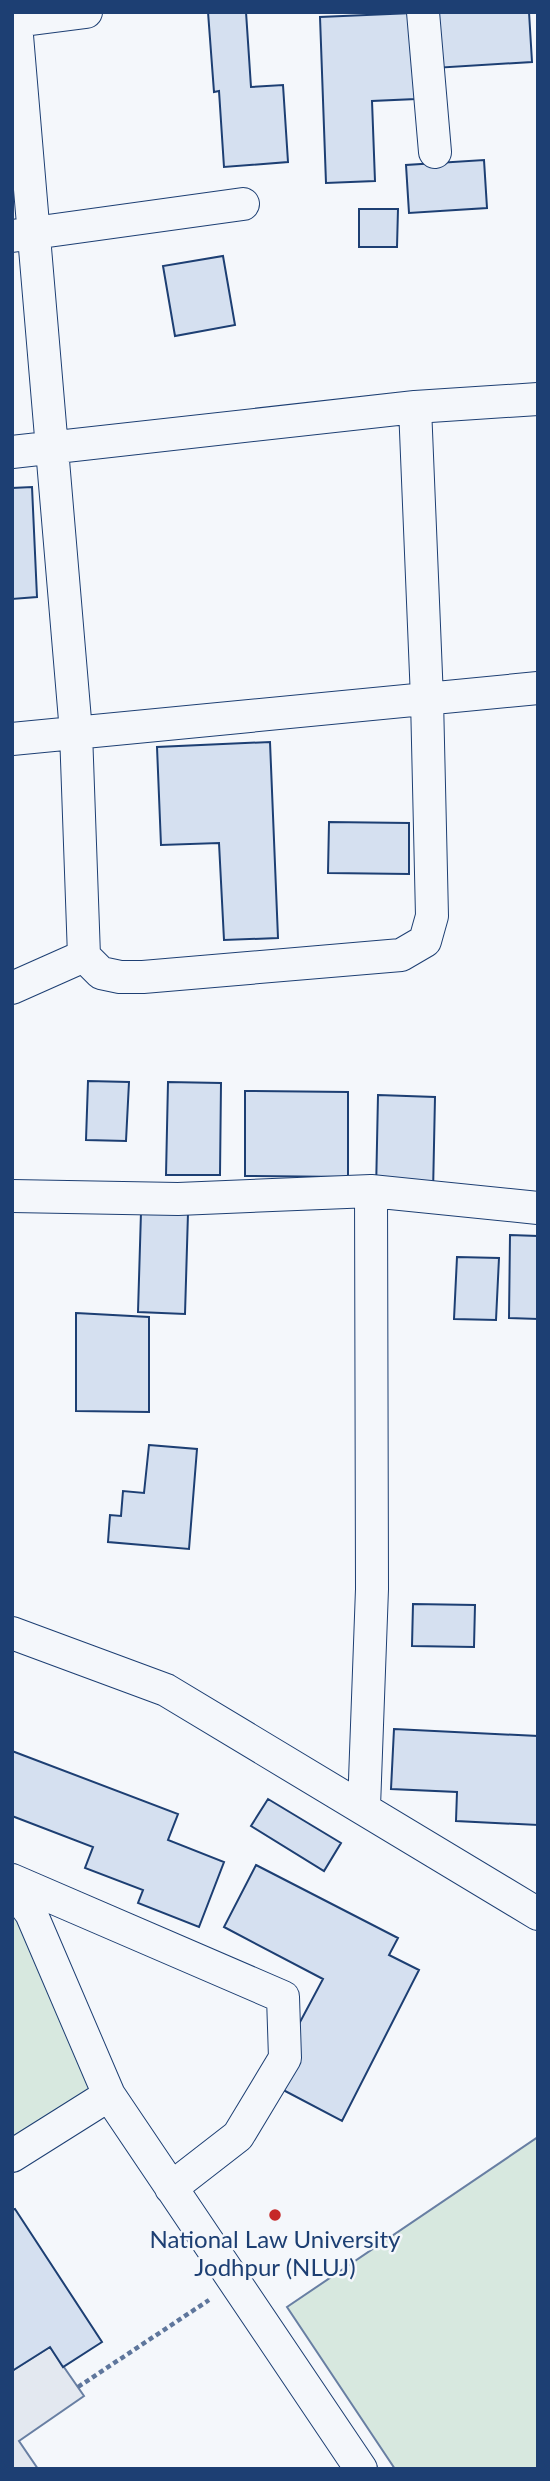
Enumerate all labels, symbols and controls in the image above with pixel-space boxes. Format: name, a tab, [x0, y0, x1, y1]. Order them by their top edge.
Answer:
marker: National Law University Jodhpur (NLUJ)	[267, 2207, 283, 2223]
place label: National Law University Jodhpur (NLUJ)	[150, 2224, 401, 2281]

